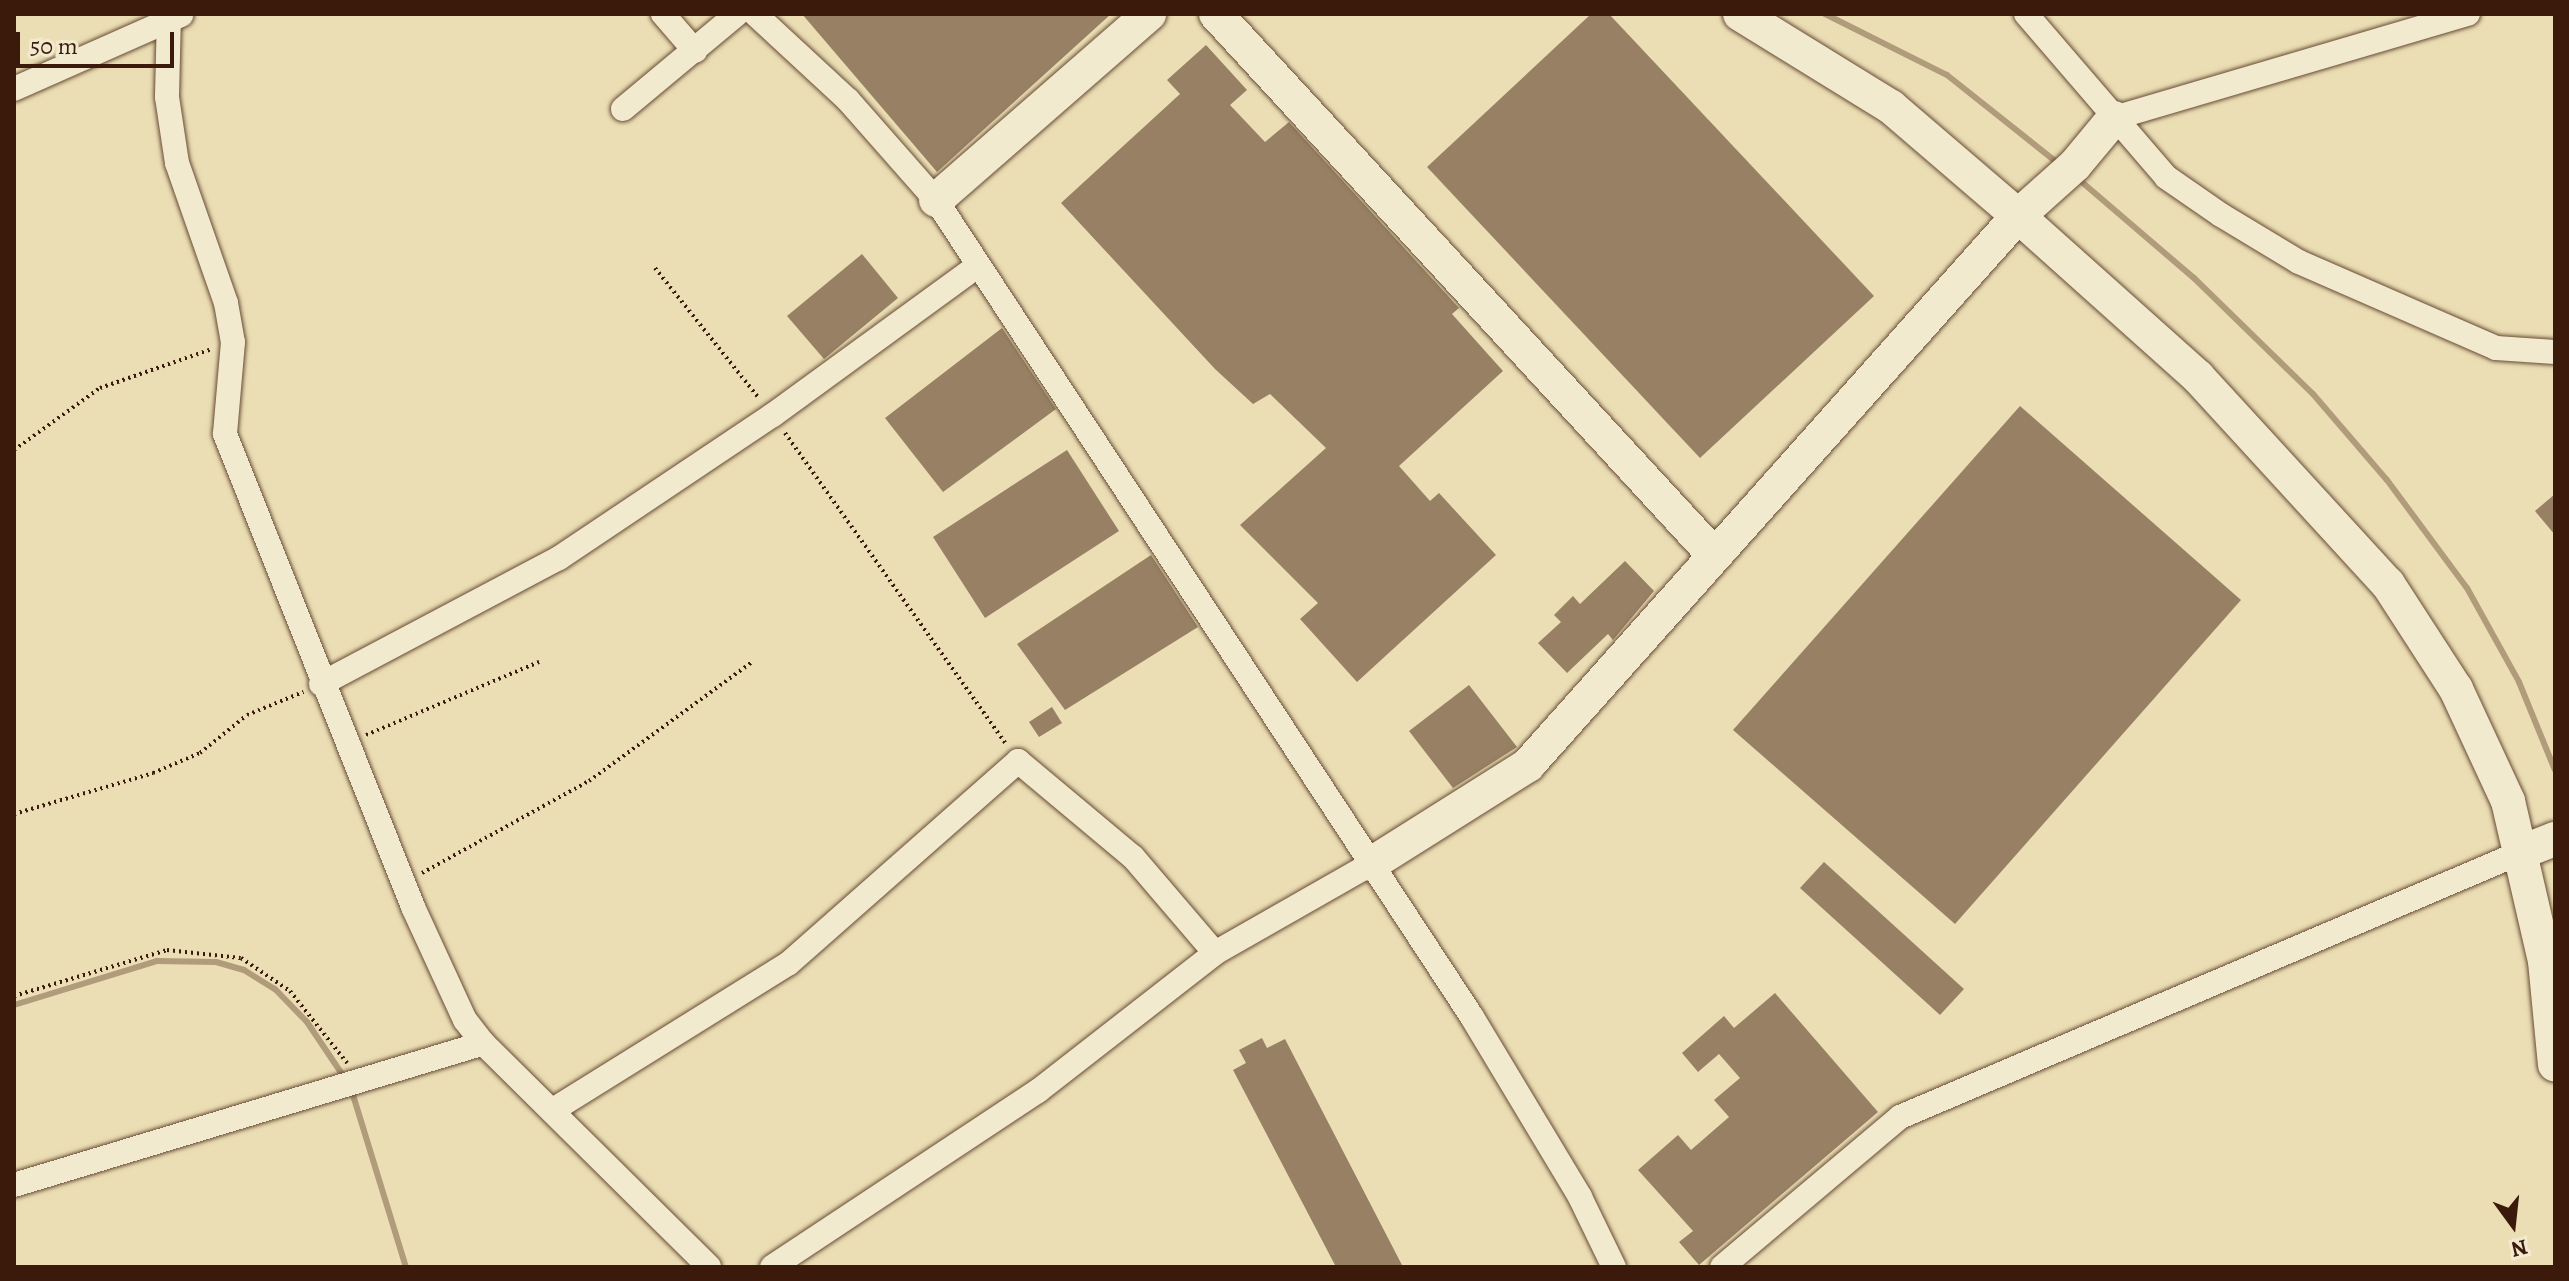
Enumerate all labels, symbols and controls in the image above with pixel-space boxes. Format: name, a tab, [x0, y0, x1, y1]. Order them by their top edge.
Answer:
scale bar	[20, 16, 178, 66]
text: 50 m	[30, 30, 78, 62]
north arrow	[2473, 1185, 2553, 1265]
text: N	[2508, 1232, 2531, 1265]

